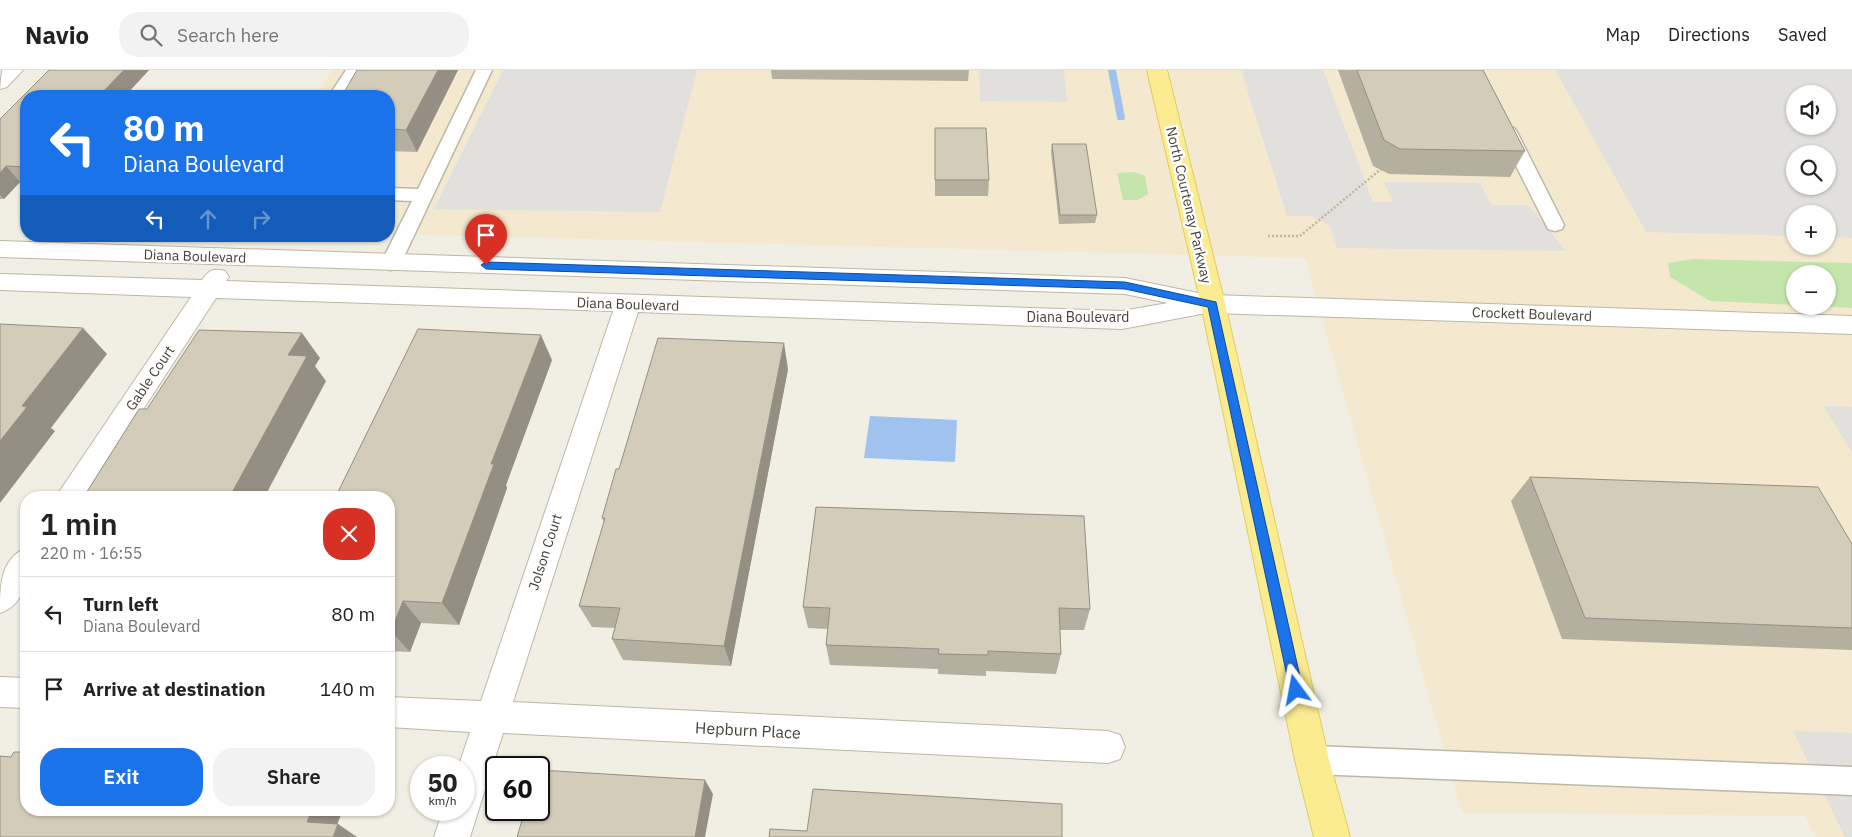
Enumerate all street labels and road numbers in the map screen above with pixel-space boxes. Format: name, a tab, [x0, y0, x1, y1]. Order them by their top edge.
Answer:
street label: North Courtenay Parkway	[1162, 125, 1216, 285]
street label: Diana Boulevard	[143, 245, 247, 267]
street label: Diana Boulevard	[576, 293, 680, 315]
street label: Crockett Boulevard	[1472, 303, 1592, 325]
street label: Diana Boulevard	[1027, 308, 1129, 326]
street label: Gable Court	[122, 342, 178, 414]
street label: Jolson Court	[524, 511, 566, 592]
street label: Hepburn Place	[695, 717, 802, 743]

